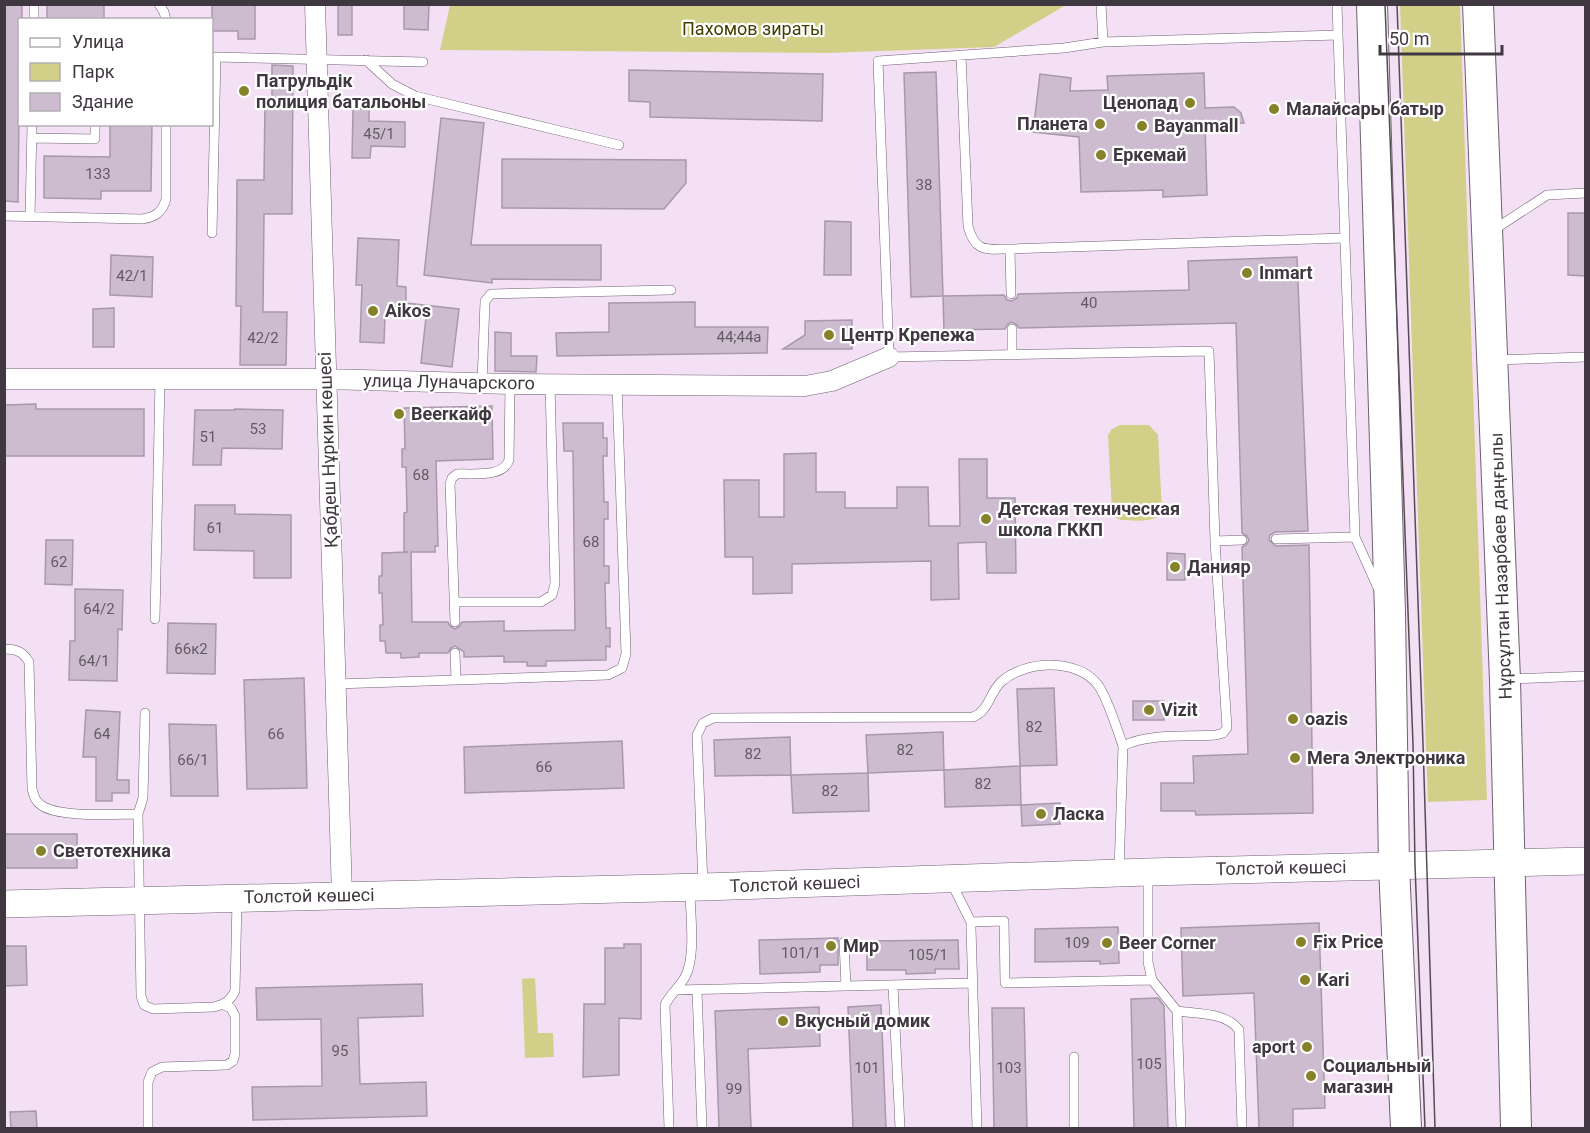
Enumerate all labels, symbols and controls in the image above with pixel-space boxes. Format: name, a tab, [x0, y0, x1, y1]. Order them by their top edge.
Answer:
legend	[18, 18, 213, 126]
park label: Пахомов зираты	[682, 18, 824, 39]
scale bar	[1380, 18, 1502, 56]
text: 50 m	[1389, 28, 1429, 49]
text: Улица	[72, 31, 124, 52]
text: Парк	[72, 61, 115, 82]
place label: Патрульдік полиция батальоны	[256, 70, 426, 112]
marker: Патрульдік полиция батальоны	[237, 84, 251, 98]
text: Здание	[72, 91, 134, 112]
place label: Ценопад	[1103, 92, 1179, 113]
marker: Ценопад	[1183, 96, 1197, 110]
place label: Малайсары батыр	[1286, 98, 1444, 119]
marker: Малайсары батыр	[1267, 102, 1281, 116]
place label: Планета	[1017, 113, 1088, 134]
place label: Bayanmall	[1154, 115, 1238, 136]
marker: Планета	[1093, 117, 1107, 131]
marker: Bayanmall	[1135, 119, 1149, 133]
house number: 45/1	[363, 125, 395, 143]
place label: Еркемай	[1113, 144, 1186, 165]
marker: Еркемай	[1094, 148, 1108, 162]
house number: 133	[85, 165, 111, 183]
house number: 38	[916, 176, 932, 194]
place label: Inmart	[1259, 262, 1313, 283]
marker: Inmart	[1240, 266, 1254, 280]
house number: 42/1	[116, 267, 148, 285]
house number: 40	[1081, 294, 1097, 312]
place label: Aikos	[385, 300, 431, 321]
marker: Aikos	[366, 304, 380, 318]
place label: Центр Крепежа	[841, 324, 975, 345]
house number: 44;44а	[716, 328, 762, 346]
marker: Центр Крепежа	[822, 328, 836, 342]
house number: 42/2	[247, 329, 279, 347]
street label: Қабдеш Нұркин көшесі	[314, 352, 341, 548]
street label: улица Луначарского	[363, 370, 535, 393]
place label: Beerкайф	[411, 403, 492, 424]
marker: Beerкайф	[392, 407, 406, 421]
house number: 53	[250, 420, 266, 438]
house number: 51	[200, 428, 216, 446]
street label: Нұрсұлтан Назарбаев даңғылы	[1485, 432, 1516, 700]
house number: 68	[413, 466, 429, 484]
place label: Детская техническая школа ГККП	[998, 498, 1180, 540]
marker: Детская техническая школа ГККП	[979, 512, 993, 526]
house number: 61	[207, 519, 223, 537]
house number: 68	[583, 533, 599, 551]
house number: 62	[51, 553, 67, 571]
place label: Данияр	[1187, 556, 1251, 577]
marker: Данияр	[1168, 560, 1182, 574]
house number: 64/2	[83, 600, 115, 618]
house number: 66к2	[174, 640, 208, 658]
house number: 64/1	[78, 652, 110, 670]
place label: Vizit	[1161, 699, 1198, 720]
marker: Vizit	[1142, 703, 1156, 717]
place label: oazis	[1305, 708, 1348, 729]
marker: oazis	[1286, 712, 1300, 726]
house number: 82	[1026, 718, 1042, 736]
house number: 64	[94, 725, 111, 743]
house number: 66	[268, 725, 284, 743]
house number: 82	[897, 741, 913, 759]
house number: 82	[745, 745, 761, 763]
place label: Мега Электроника	[1307, 747, 1466, 768]
house number: 66/1	[177, 751, 209, 769]
marker: Мега Электроника	[1288, 751, 1302, 765]
house number: 66	[536, 758, 552, 776]
house number: 82	[975, 775, 991, 793]
house number: 82	[822, 782, 838, 800]
place label: Ласка	[1053, 803, 1105, 824]
marker: Ласка	[1034, 807, 1048, 821]
place label: Светотехника	[53, 840, 171, 861]
marker: Светотехника	[34, 844, 48, 858]
street label: Толстой көшесі	[1215, 856, 1347, 879]
street label: Толстой көшесі	[729, 871, 861, 896]
street label: Толстой көшесі	[243, 884, 375, 907]
place label: Fix Price	[1313, 931, 1384, 952]
place label: Beer Corner	[1119, 932, 1216, 953]
house number: 109	[1064, 934, 1090, 952]
place label: Мир	[843, 935, 879, 956]
marker: Fix Price	[1294, 935, 1308, 949]
marker: Beer Corner	[1100, 936, 1114, 950]
marker: Мир	[824, 939, 838, 953]
house number: 101/1	[781, 944, 821, 962]
house number: 105/1	[908, 946, 948, 964]
place label: Kari	[1317, 969, 1349, 990]
marker: Kari	[1298, 973, 1312, 987]
place label: Вкусный домик	[795, 1010, 931, 1031]
marker: Вкусный домик	[776, 1014, 790, 1028]
place label: aport	[1252, 1036, 1295, 1057]
marker: aport	[1300, 1040, 1314, 1054]
house number: 95	[332, 1042, 348, 1060]
house number: 105	[1136, 1055, 1162, 1073]
place label: Социальный магазин	[1323, 1055, 1431, 1097]
house number: 101	[854, 1059, 880, 1077]
house number: 103	[996, 1059, 1022, 1077]
marker: Социальный магазин	[1304, 1069, 1318, 1083]
house number: 99	[726, 1080, 742, 1098]

